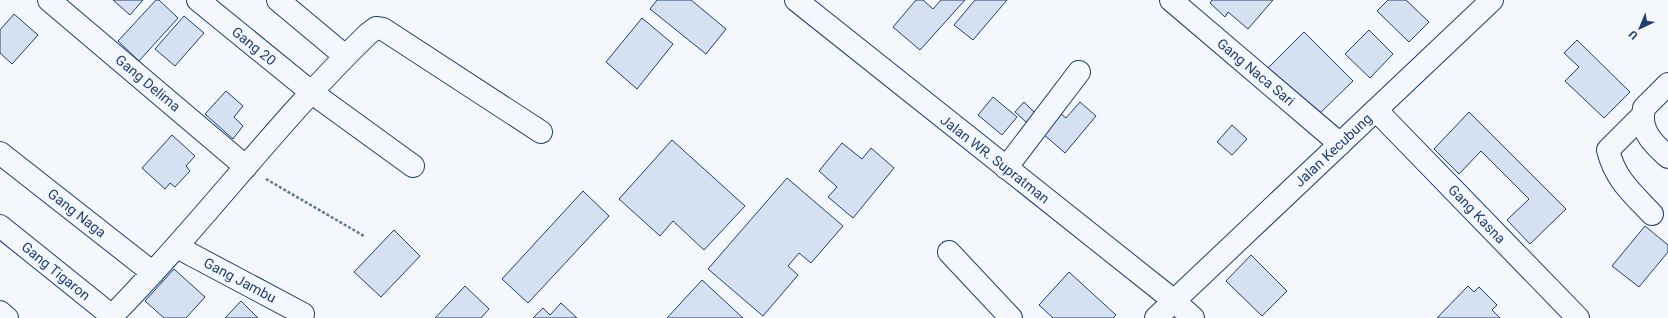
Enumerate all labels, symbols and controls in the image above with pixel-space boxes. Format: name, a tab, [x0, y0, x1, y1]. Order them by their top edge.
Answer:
north arrow	[1620, 8, 1660, 48]
street label: Gang 20	[229, 23, 279, 69]
text: U	[1626, 28, 1641, 42]
street label: Gang Naca Sari	[1214, 35, 1298, 109]
street label: Gang Delima	[112, 51, 184, 115]
street label: Jalan Kecubung	[1291, 110, 1375, 190]
street label: Jalan WR. Supratman	[937, 111, 1053, 207]
street label: Gang Kasna	[1445, 181, 1509, 247]
street label: Gang Naga	[45, 185, 109, 241]
street label: Gang Tigaron	[19, 239, 93, 303]
street label: Gang Jambu	[201, 254, 279, 306]

